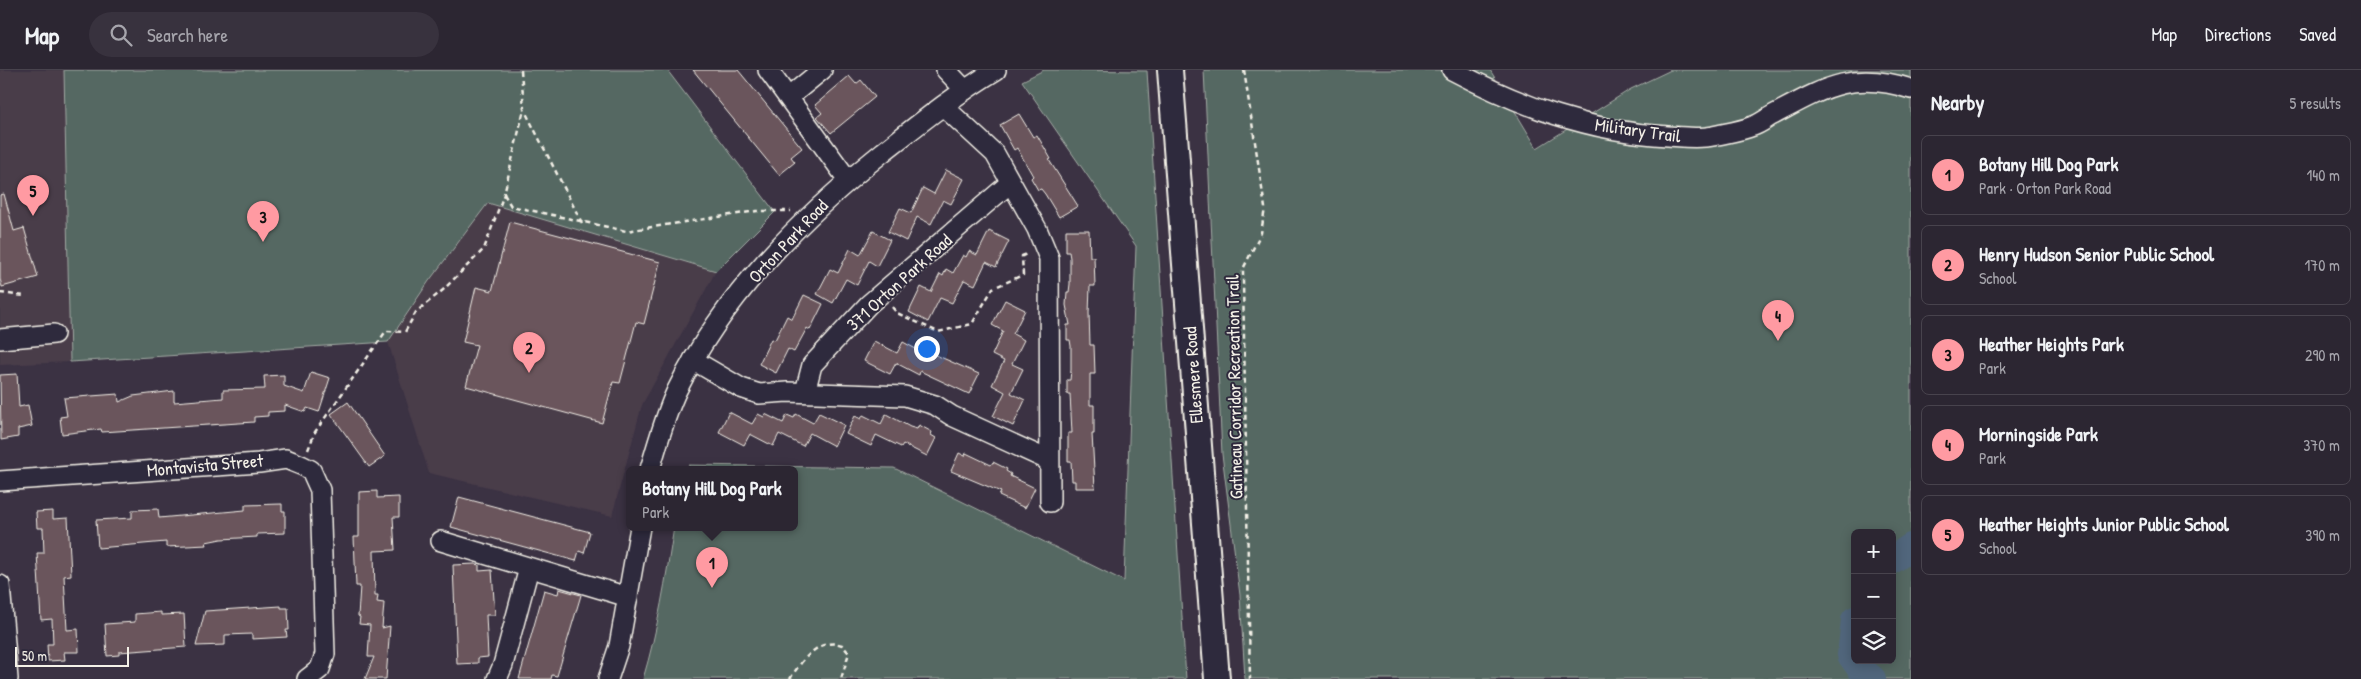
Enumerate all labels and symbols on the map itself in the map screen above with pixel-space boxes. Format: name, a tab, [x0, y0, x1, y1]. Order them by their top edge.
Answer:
street label: Military Trail	[1593, 112, 1683, 148]
pin: 5	[17, 175, 49, 216]
street label: Orton Park Road	[743, 194, 833, 288]
pin: 3	[247, 201, 279, 242]
street label: 371 Orton Park Road	[841, 228, 957, 336]
street label: Gatineau Corridor Recreation Trail	[1220, 274, 1248, 499]
pin: 4	[1762, 300, 1794, 341]
street label: Ellesmere Road	[1177, 326, 1209, 424]
pin: 2	[513, 332, 545, 373]
your location	[914, 336, 940, 362]
street label: Montavista Street	[146, 447, 265, 483]
pin: 1	[696, 547, 728, 588]
scale bar	[15, 644, 129, 667]

